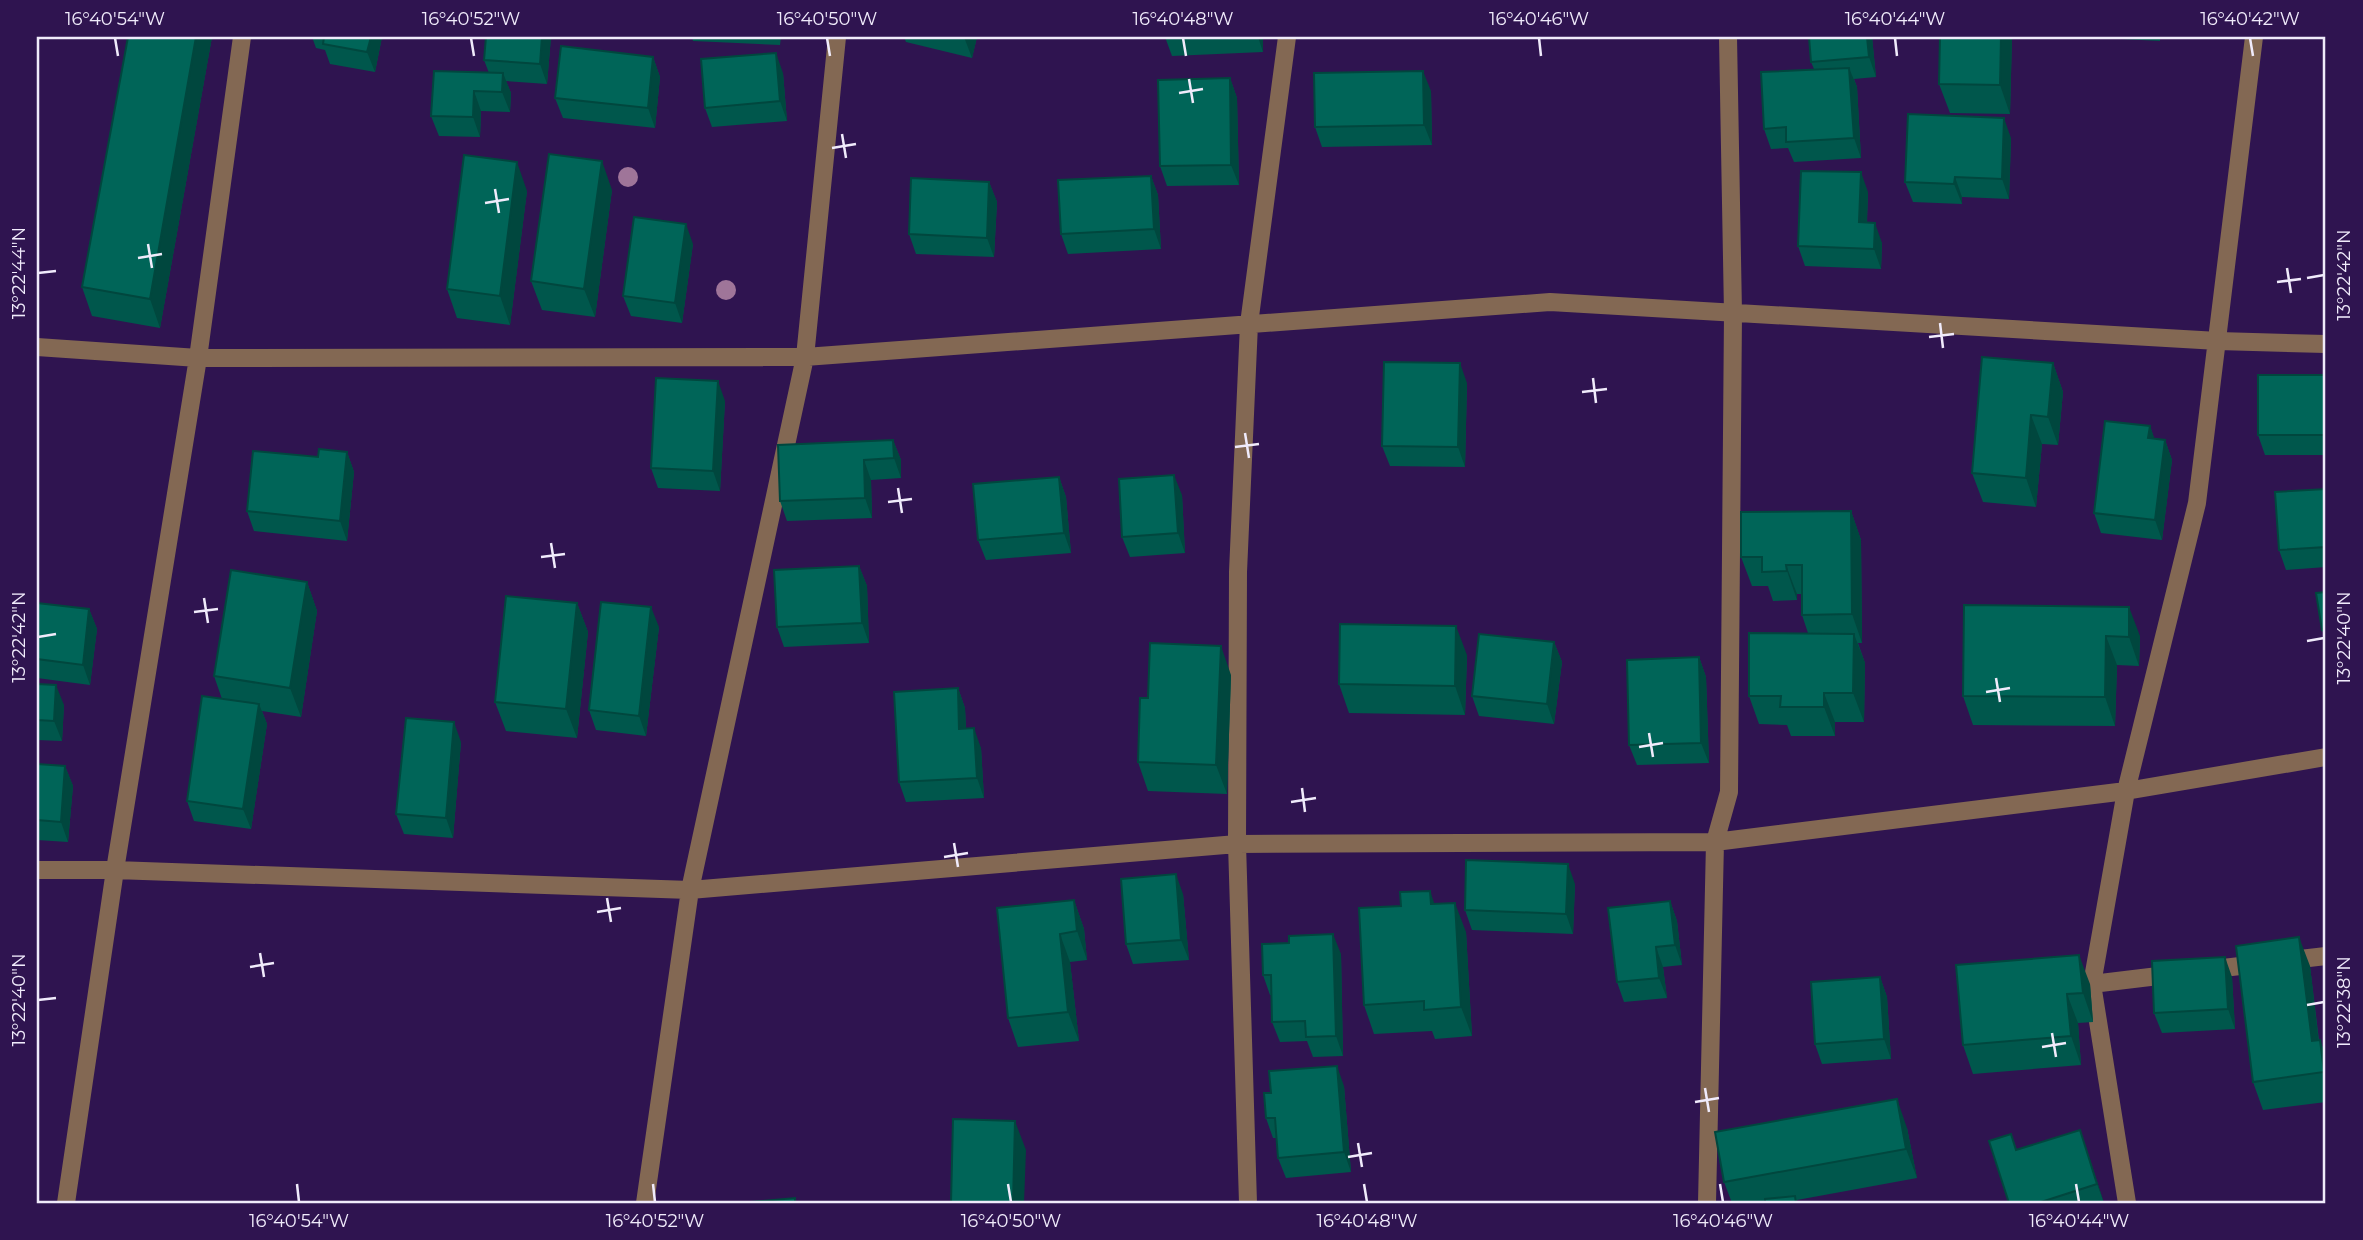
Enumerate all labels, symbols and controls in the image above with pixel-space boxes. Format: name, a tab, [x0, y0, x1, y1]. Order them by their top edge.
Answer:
text: 16°40'54"W	[65, 8, 165, 30]
text: 16°40'52"W	[422, 8, 520, 30]
text: 16°40'50"W	[777, 8, 877, 30]
text: 16°40'48"W	[1132, 8, 1234, 30]
text: 16°40'46"W	[1489, 8, 1589, 30]
text: 16°40'44"W	[1845, 8, 1945, 30]
text: 16°40'42"W	[2200, 8, 2300, 30]
text: 13°22'44"N	[8, 227, 30, 319]
text: 13°22'42"N	[2333, 229, 2355, 321]
text: 13°22'42"N	[8, 591, 30, 683]
text: 13°22'40"N	[2333, 591, 2355, 685]
text: 13°22'40"N	[8, 953, 30, 1047]
text: 13°22'38"N	[2333, 956, 2355, 1048]
text: 16°40'54"W	[249, 1210, 349, 1232]
text: 16°40'52"W	[606, 1210, 704, 1232]
text: 16°40'50"W	[961, 1210, 1061, 1232]
text: 16°40'48"W	[1316, 1210, 1418, 1232]
text: 16°40'46"W	[1673, 1210, 1773, 1232]
text: 16°40'44"W	[2029, 1210, 2129, 1232]

